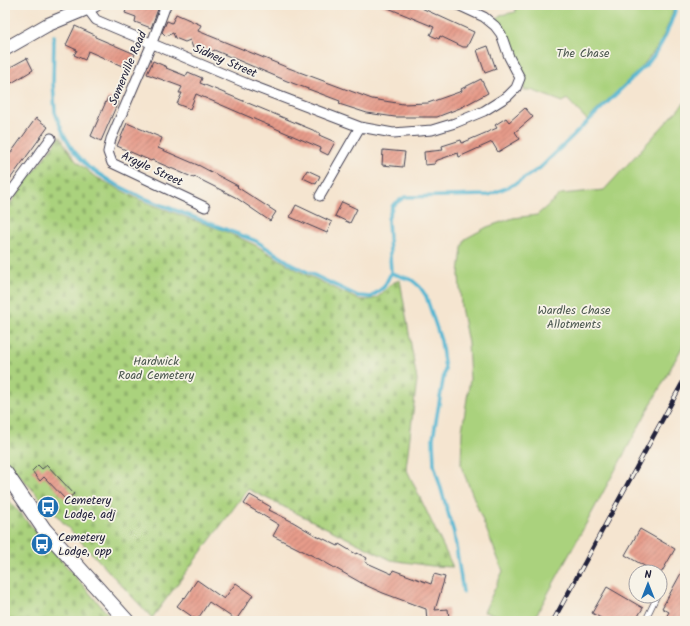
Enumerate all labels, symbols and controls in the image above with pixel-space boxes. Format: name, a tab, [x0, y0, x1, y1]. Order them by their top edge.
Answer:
street label: Somerville Road	[104, 27, 153, 108]
street label: Sidney Street	[190, 39, 260, 83]
park label: The Chase	[557, 44, 610, 63]
street label: Argyle Street	[118, 146, 186, 192]
park label: Wardles Chase Allotments	[538, 301, 611, 334]
park label: Hardwick Road Cemetery	[118, 352, 194, 385]
place label: Cemetery Lodge, adj	[64, 491, 116, 524]
bus stop icon: Cemetery Lodge, adj	[35, 494, 61, 520]
place label: Cemetery Lodge, opp	[58, 528, 112, 561]
bus stop icon: Cemetery Lodge, opp	[29, 531, 55, 557]
north arrow	[628, 564, 668, 604]
text: N	[645, 566, 652, 584]

